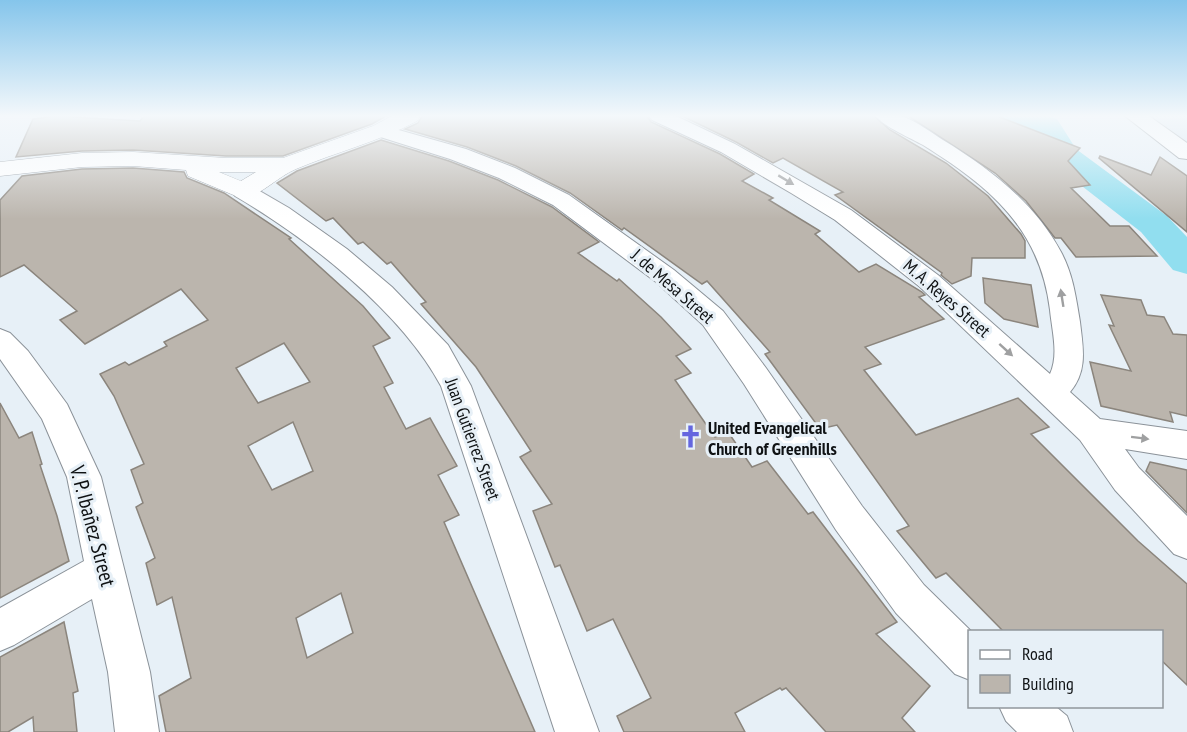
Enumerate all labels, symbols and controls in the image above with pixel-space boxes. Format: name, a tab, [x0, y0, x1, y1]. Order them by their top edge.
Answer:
one-way arrow	[778, 175, 794, 186]
street label: J. de Mesa Street	[626, 243, 719, 328]
street label: M. A. Reyes Street	[899, 254, 995, 342]
one-way arrow	[1057, 288, 1066, 307]
one-way arrow	[998, 343, 1013, 356]
street label: Juan Gutierrez Street	[440, 374, 506, 503]
place label: United Evangelical Church of Greenhills	[708, 416, 837, 460]
church icon: United Evangelical Church of Greenhills	[677, 424, 703, 450]
one-way arrow	[1130, 433, 1149, 442]
street label: V. P. Ibañez Street	[64, 462, 122, 590]
legend	[968, 630, 1163, 708]
text: Road	[1022, 642, 1053, 665]
text: Building	[1022, 672, 1074, 695]

